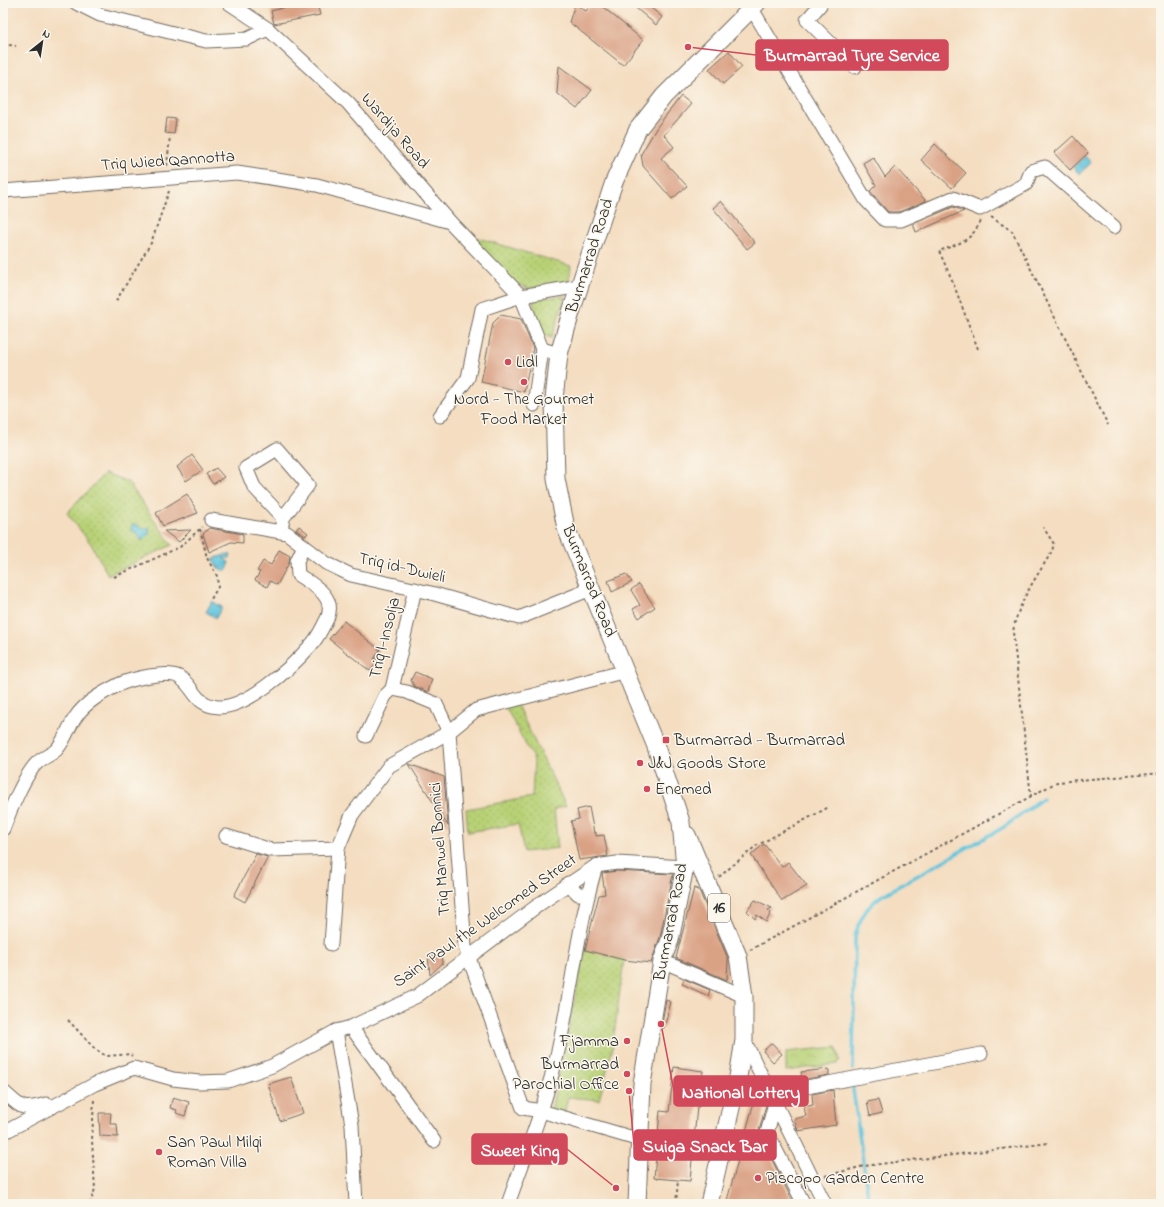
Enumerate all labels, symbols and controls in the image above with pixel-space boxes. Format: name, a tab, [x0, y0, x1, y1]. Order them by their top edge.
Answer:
north arrow	[22, 22, 62, 62]
text: N	[39, 25, 54, 43]
callout: Burmarrad Tyre Service	[756, 40, 948, 70]
text: Burmarrad Tyre Service	[763, 44, 941, 71]
street label: Wardija Road	[355, 87, 436, 175]
street label: Triq Wied Qannotta	[100, 144, 236, 178]
street label: Burmarrad Road	[559, 195, 620, 318]
place label: Lidl	[516, 350, 538, 375]
marker: Lidl	[503, 357, 513, 367]
marker: Nord - The Gourmet Food Market	[519, 377, 529, 387]
place label: Nord - The Gourmet Food Market	[454, 387, 595, 432]
street label: Burmarrad Road	[555, 520, 623, 641]
street label: Triq id-Dwieli	[356, 546, 448, 590]
street label: Triq l-Insolja	[363, 595, 407, 681]
place label: Burmarrad - Burmarrad	[673, 728, 845, 753]
marker: Burmarrad - Burmarrad	[661, 735, 671, 745]
place label: J&J Goods Store	[648, 751, 766, 776]
marker: J&J Goods Store	[635, 758, 645, 768]
place label: Enemed	[655, 777, 712, 802]
street label: Triq Manwel Bonnici	[423, 781, 457, 917]
marker: Enemed	[642, 784, 652, 794]
street label: Saint Paul the Welcomed Street	[388, 848, 582, 994]
street label: Burmarrad Road	[647, 861, 695, 984]
road number: 16	[708, 894, 730, 922]
place label: Fjamma	[559, 1029, 619, 1054]
marker: Fjamma	[622, 1036, 632, 1046]
place label: Burmarrad Parochial Office	[513, 1052, 619, 1097]
marker: Burmarrad Parochial Office	[622, 1069, 632, 1079]
callout: National Lottery	[674, 1076, 808, 1106]
text: National Lottery	[682, 1081, 800, 1108]
place label: San Pawl Milqi Roman Villa	[167, 1130, 262, 1175]
callout: Suiga Snack Bar	[634, 1130, 776, 1160]
callout: Sweet King	[472, 1134, 567, 1164]
text: Suiga Snack Bar	[642, 1135, 768, 1162]
text: Sweet King	[481, 1139, 559, 1166]
marker: San Pawl Milqi Roman Villa	[154, 1147, 164, 1157]
place label: Piscopo Garden Centre	[766, 1166, 924, 1191]
marker: Piscopo Garden Centre	[753, 1173, 763, 1183]

